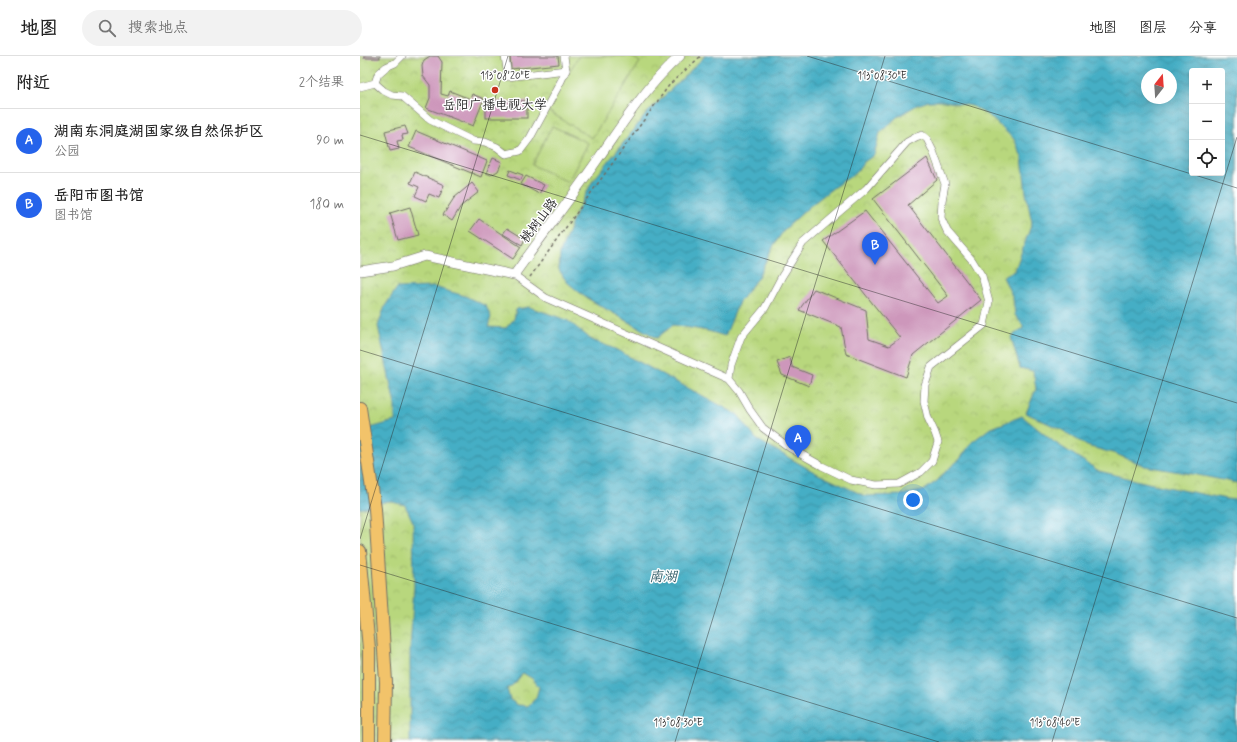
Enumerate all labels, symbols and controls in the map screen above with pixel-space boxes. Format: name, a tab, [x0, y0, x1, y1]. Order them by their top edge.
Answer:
search box	[82, 10, 362, 46]
text: 地图	[20, 16, 58, 41]
icon: search	[96, 17, 118, 39]
text: 搜索地点	[128, 18, 188, 38]
text: 地图	[1089, 19, 1117, 37]
text: 图层	[1139, 19, 1167, 37]
text: 分享	[1189, 19, 1217, 37]
north arrow	[1141, 68, 1177, 104]
map controls	[1189, 68, 1225, 176]
button: +	[1189, 68, 1225, 104]
text: 113°08'20"E	[480, 69, 530, 83]
text: 113°08'30"E	[857, 69, 907, 83]
text: 附近	[16, 72, 50, 94]
text: 2个结果	[299, 74, 344, 91]
marker: 岳阳广播电视大学	[490, 85, 500, 95]
place label: 岳阳广播电视大学	[443, 97, 547, 114]
button: −	[1189, 104, 1225, 140]
text: 湖南东洞庭湖国家级自然保护区	[54, 122, 264, 142]
text: A	[25, 132, 33, 149]
text: 90 m	[316, 132, 344, 149]
button: locate	[1189, 140, 1225, 176]
text: 公园	[54, 143, 80, 160]
text: 岳阳市图书馆	[54, 186, 144, 206]
street label: 桃树山路	[517, 195, 562, 247]
text: B	[25, 196, 33, 213]
text: 180 m	[309, 196, 344, 213]
text: 图书馆	[54, 207, 93, 224]
pin: B	[862, 232, 888, 265]
pin: A	[785, 425, 811, 458]
your location	[903, 490, 923, 510]
water label: 南湖	[649, 568, 679, 586]
text: 113°08'30"E	[653, 716, 703, 730]
text: 113°08'40"E	[1030, 716, 1080, 730]

